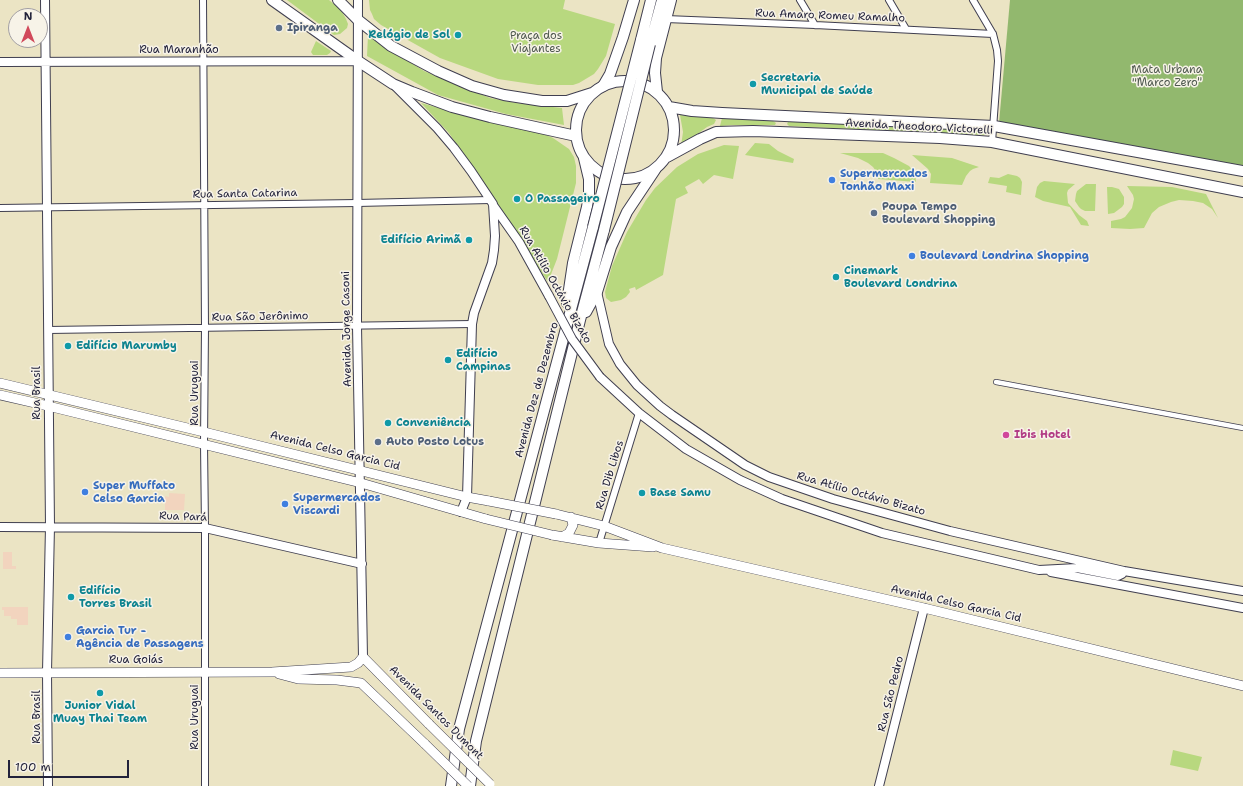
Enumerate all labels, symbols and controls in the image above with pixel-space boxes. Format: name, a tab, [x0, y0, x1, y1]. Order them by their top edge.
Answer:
street label: Rua Amaro Romeu Ramalho	[755, 7, 905, 25]
north arrow	[8, 8, 48, 48]
text: N	[24, 9, 32, 24]
place label: Ipiranga	[287, 21, 338, 35]
marker: Ipiranga	[274, 23, 284, 33]
place label: Relógio de Sol	[368, 28, 450, 42]
park label: Praça dos Viajantes	[510, 29, 562, 55]
marker: Relógio de Sol	[453, 30, 463, 40]
street label: Rua Maranhão	[139, 43, 219, 57]
park label: Mata Urbana "Marco Zero"	[1131, 63, 1203, 89]
place label: Secretaria Municipal de Saúde	[761, 71, 873, 97]
marker: Secretaria Municipal de Saúde	[748, 79, 758, 89]
street label: Avenida Theodoro Victorelli	[845, 117, 993, 137]
place label: Supermercados Tonhão Maxi	[840, 167, 928, 193]
marker: Supermercados Tonhão Maxi	[827, 175, 837, 185]
street label: Rua Santa Catarina	[193, 186, 297, 202]
place label: O Passageiro	[525, 192, 600, 206]
marker: O Passageiro	[512, 194, 522, 204]
place label: Poupa Tempo Boulevard Shopping	[882, 200, 995, 226]
marker: Poupa Tempo Boulevard Shopping	[869, 208, 879, 218]
street label: Rua Atílio Octávio Bizato	[516, 224, 594, 346]
place label: Edifício Arimã	[380, 233, 461, 247]
marker: Edifício Arimã	[464, 235, 474, 245]
place label: Boulevard Londrina Shopping	[920, 249, 1089, 263]
marker: Boulevard Londrina Shopping	[907, 251, 917, 261]
place label: Cinemark Boulevard Londrina	[844, 264, 957, 290]
street label: Avenida Jorge Casoni	[339, 271, 355, 387]
marker: Cinemark Boulevard Londrina	[831, 272, 841, 282]
street label: Rua São Jerônimo	[211, 310, 309, 324]
street label: Avenida Dez de Dezembro	[513, 321, 561, 459]
place label: Edifício Marumby	[76, 339, 177, 353]
marker: Edifício Marumby	[63, 341, 73, 351]
place label: Edifício Campinas	[456, 347, 511, 373]
marker: Edifício Campinas	[443, 355, 453, 365]
street label: Rua Uruguai	[188, 360, 202, 426]
street label: Rua Brasil	[30, 366, 44, 420]
place label: Conveniência	[396, 416, 471, 430]
marker: Conveniência	[383, 418, 393, 428]
street label: Avenida Celso Garcia Cid	[269, 428, 401, 474]
place label: Ibis Hotel	[1014, 428, 1071, 442]
marker: Ibis Hotel	[1001, 430, 1011, 440]
place label: Auto Posto Lotus	[386, 435, 484, 449]
marker: Auto Posto Lotus	[373, 437, 383, 447]
street label: Rua Dib Libos	[593, 439, 627, 511]
street label: Rua Atílio Octávio Bizato	[795, 469, 927, 519]
place label: Super Muffato Celso Garcia	[93, 479, 175, 505]
place label: Base Samu	[650, 486, 711, 500]
marker: Super Muffato Celso Garcia	[80, 487, 90, 497]
marker: Base Samu	[637, 488, 647, 498]
place label: Supermercados Viscardi	[293, 491, 381, 517]
marker: Supermercados Viscardi	[280, 499, 290, 509]
street label: Rua Pará	[159, 510, 207, 524]
street label: Avenida Celso Garcia Cid	[889, 583, 1023, 625]
place label: Edifício Torres Brasil	[79, 584, 152, 610]
marker: Edifício Torres Brasil	[66, 592, 76, 602]
place label: Garcia Tur - Agência de Passagens	[76, 624, 204, 650]
marker: Garcia Tur - Agência de Passagens	[63, 632, 73, 642]
street label: Rua Goiás	[109, 653, 163, 667]
street label: Rua São Pedro	[875, 655, 907, 733]
street label: Avenida Santos Dumont	[386, 663, 486, 763]
street label: Rua Uruguai	[188, 684, 202, 750]
marker: Junior Vidal Muay Thai Team	[95, 688, 105, 698]
street label: Rua Brasil	[30, 690, 44, 744]
place label: Junior Vidal Muay Thai Team	[53, 699, 147, 725]
scale bar	[10, 752, 131, 778]
text: 100 m	[15, 759, 51, 775]

